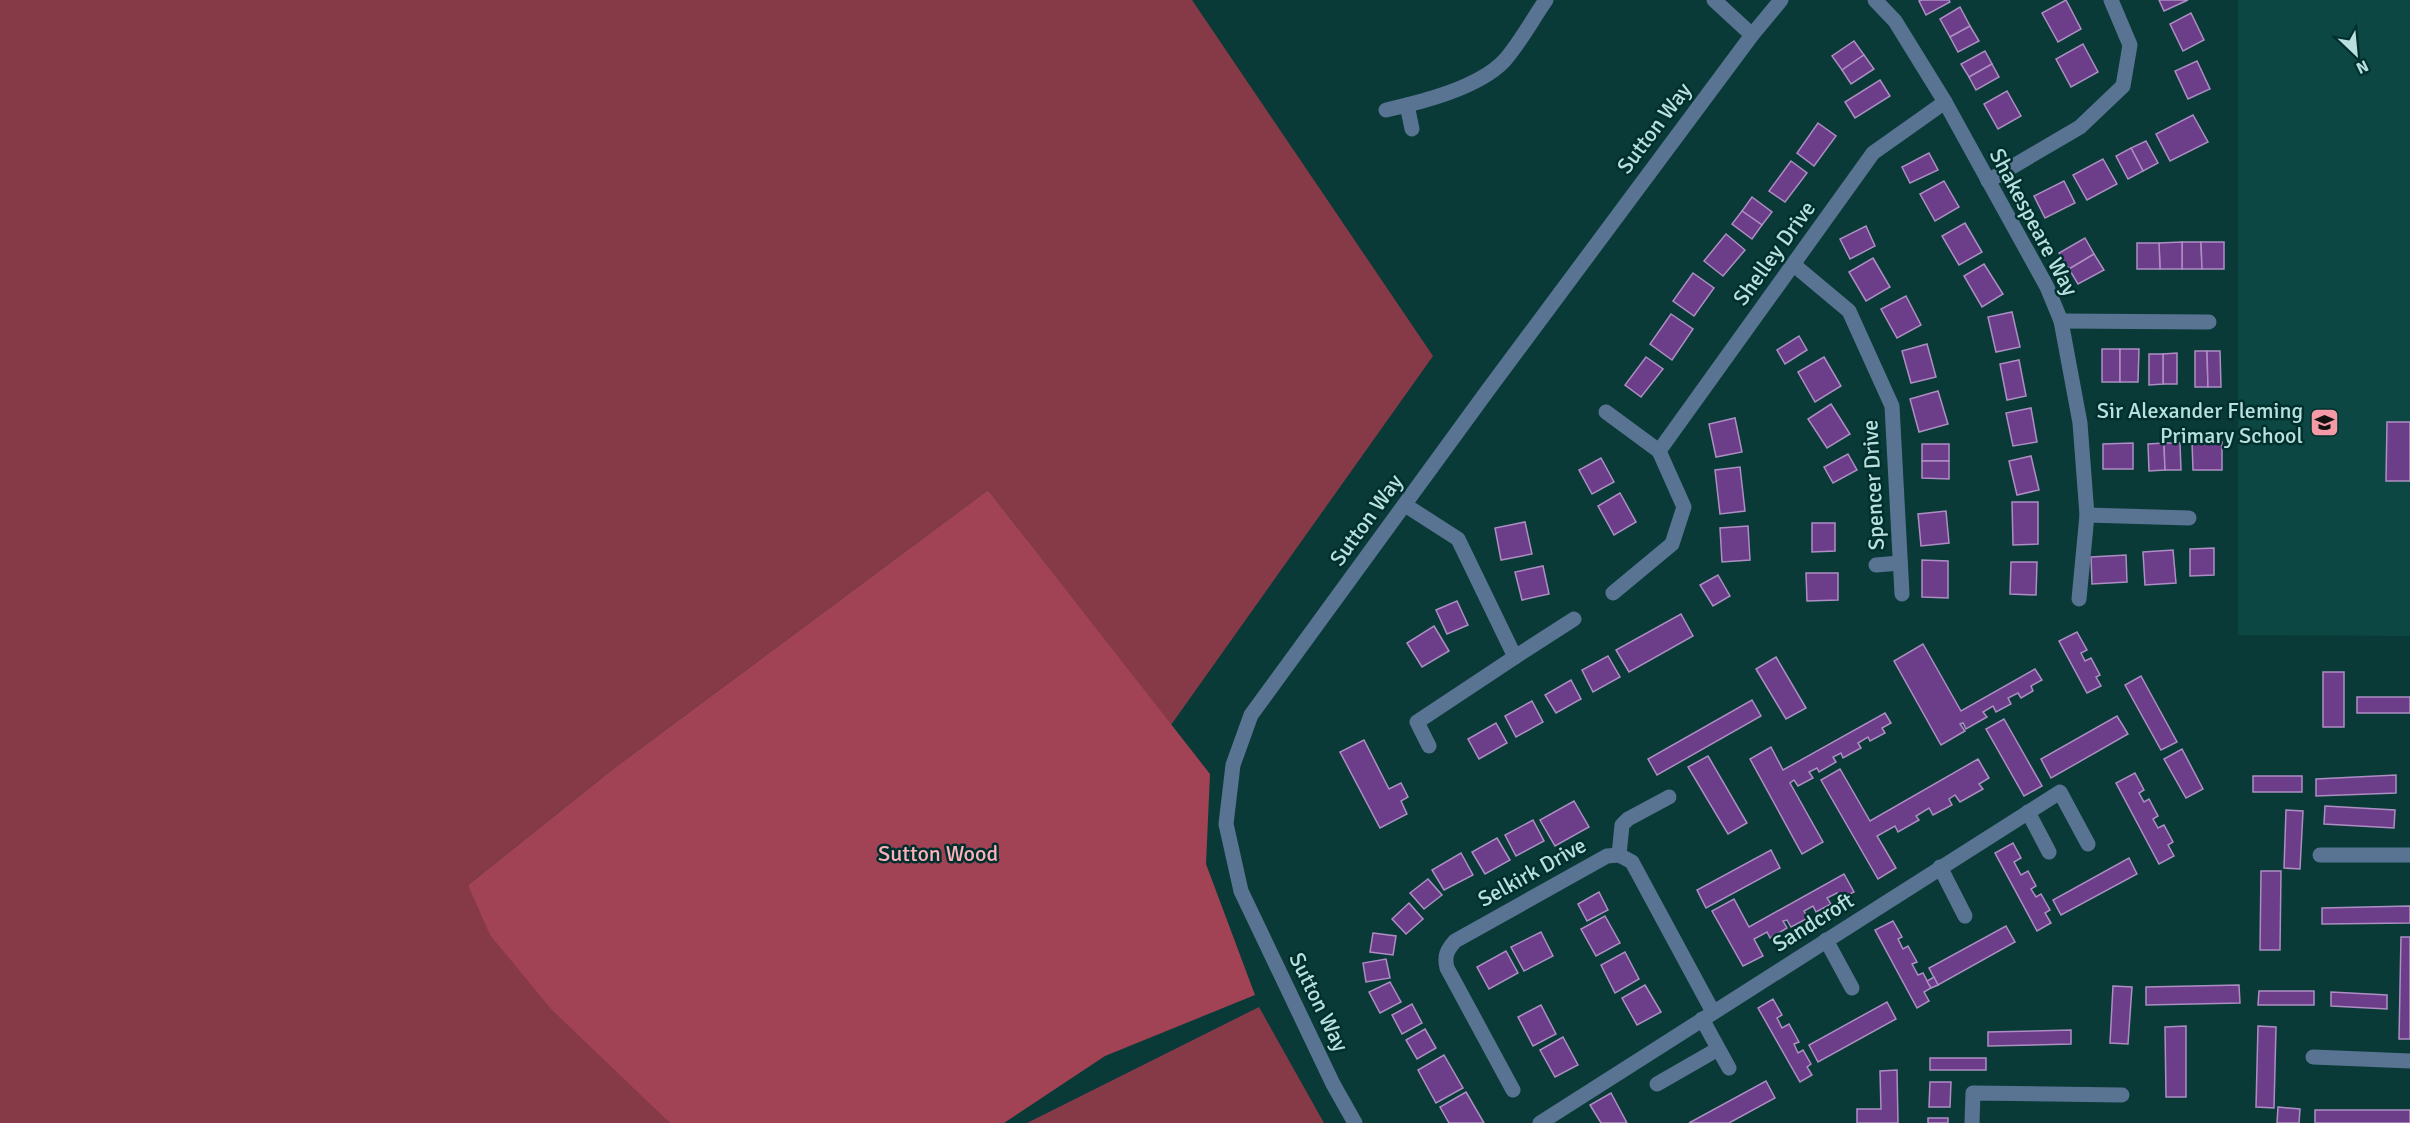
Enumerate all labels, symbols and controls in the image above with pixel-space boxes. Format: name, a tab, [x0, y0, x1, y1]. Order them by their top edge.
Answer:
north arrow	[2326, 24, 2386, 84]
text: N	[2353, 55, 2372, 78]
street label: Sutton Way	[1611, 77, 1697, 179]
street label: Shakespeare Way	[1984, 144, 2085, 301]
street label: Shelley Drive	[1727, 195, 1821, 311]
place label: Sir Alexander Fleming Primary School	[2097, 397, 2303, 449]
school or university icon: Sir Alexander Fleming Primary School	[2308, 407, 2340, 439]
street label: Spencer Drive	[1856, 419, 1890, 551]
street label: Sutton Way	[1324, 468, 1409, 571]
street label: Selkirk Drive	[1473, 831, 1591, 913]
park label: Sutton Wood	[878, 840, 998, 867]
street label: Sandcroft	[1767, 887, 1859, 957]
street label: Sutton Way	[1283, 948, 1355, 1057]

